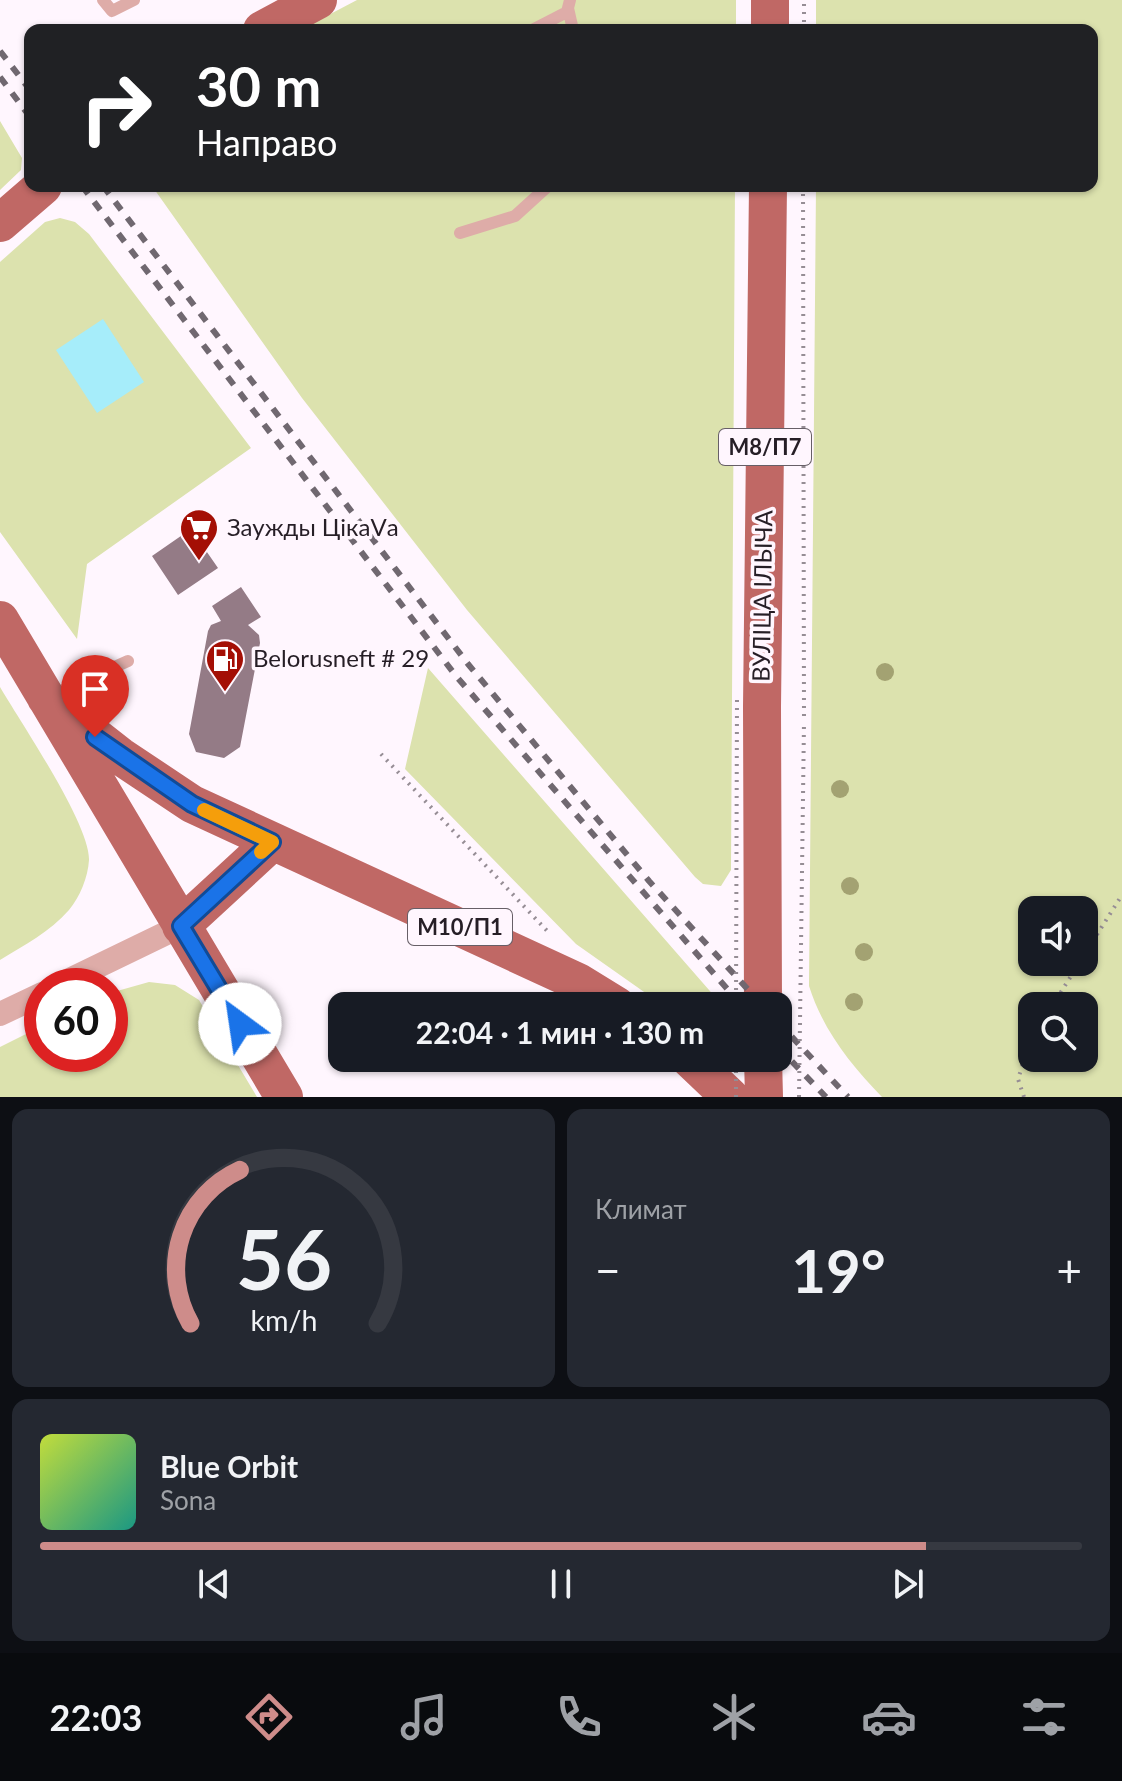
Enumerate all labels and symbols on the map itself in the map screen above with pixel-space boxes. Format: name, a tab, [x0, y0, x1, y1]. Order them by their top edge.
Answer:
road number: М8/П7	[719, 429, 811, 465]
supermarket icon: Заужды ЦікаVа	[178, 507, 220, 562]
street label: ВУЛІЦА ІЛЬІЧА	[746, 509, 778, 682]
place label: Заужды ЦікаVа	[227, 512, 399, 541]
fuel station icon: Belorusneft # 29	[204, 638, 246, 693]
place label: Belorusneft # 29	[253, 643, 429, 672]
pin	[61, 655, 129, 737]
road number: М10/П1	[408, 909, 512, 945]
speed limit sign: 60	[24, 968, 128, 1072]
position arrow	[198, 982, 282, 1066]

